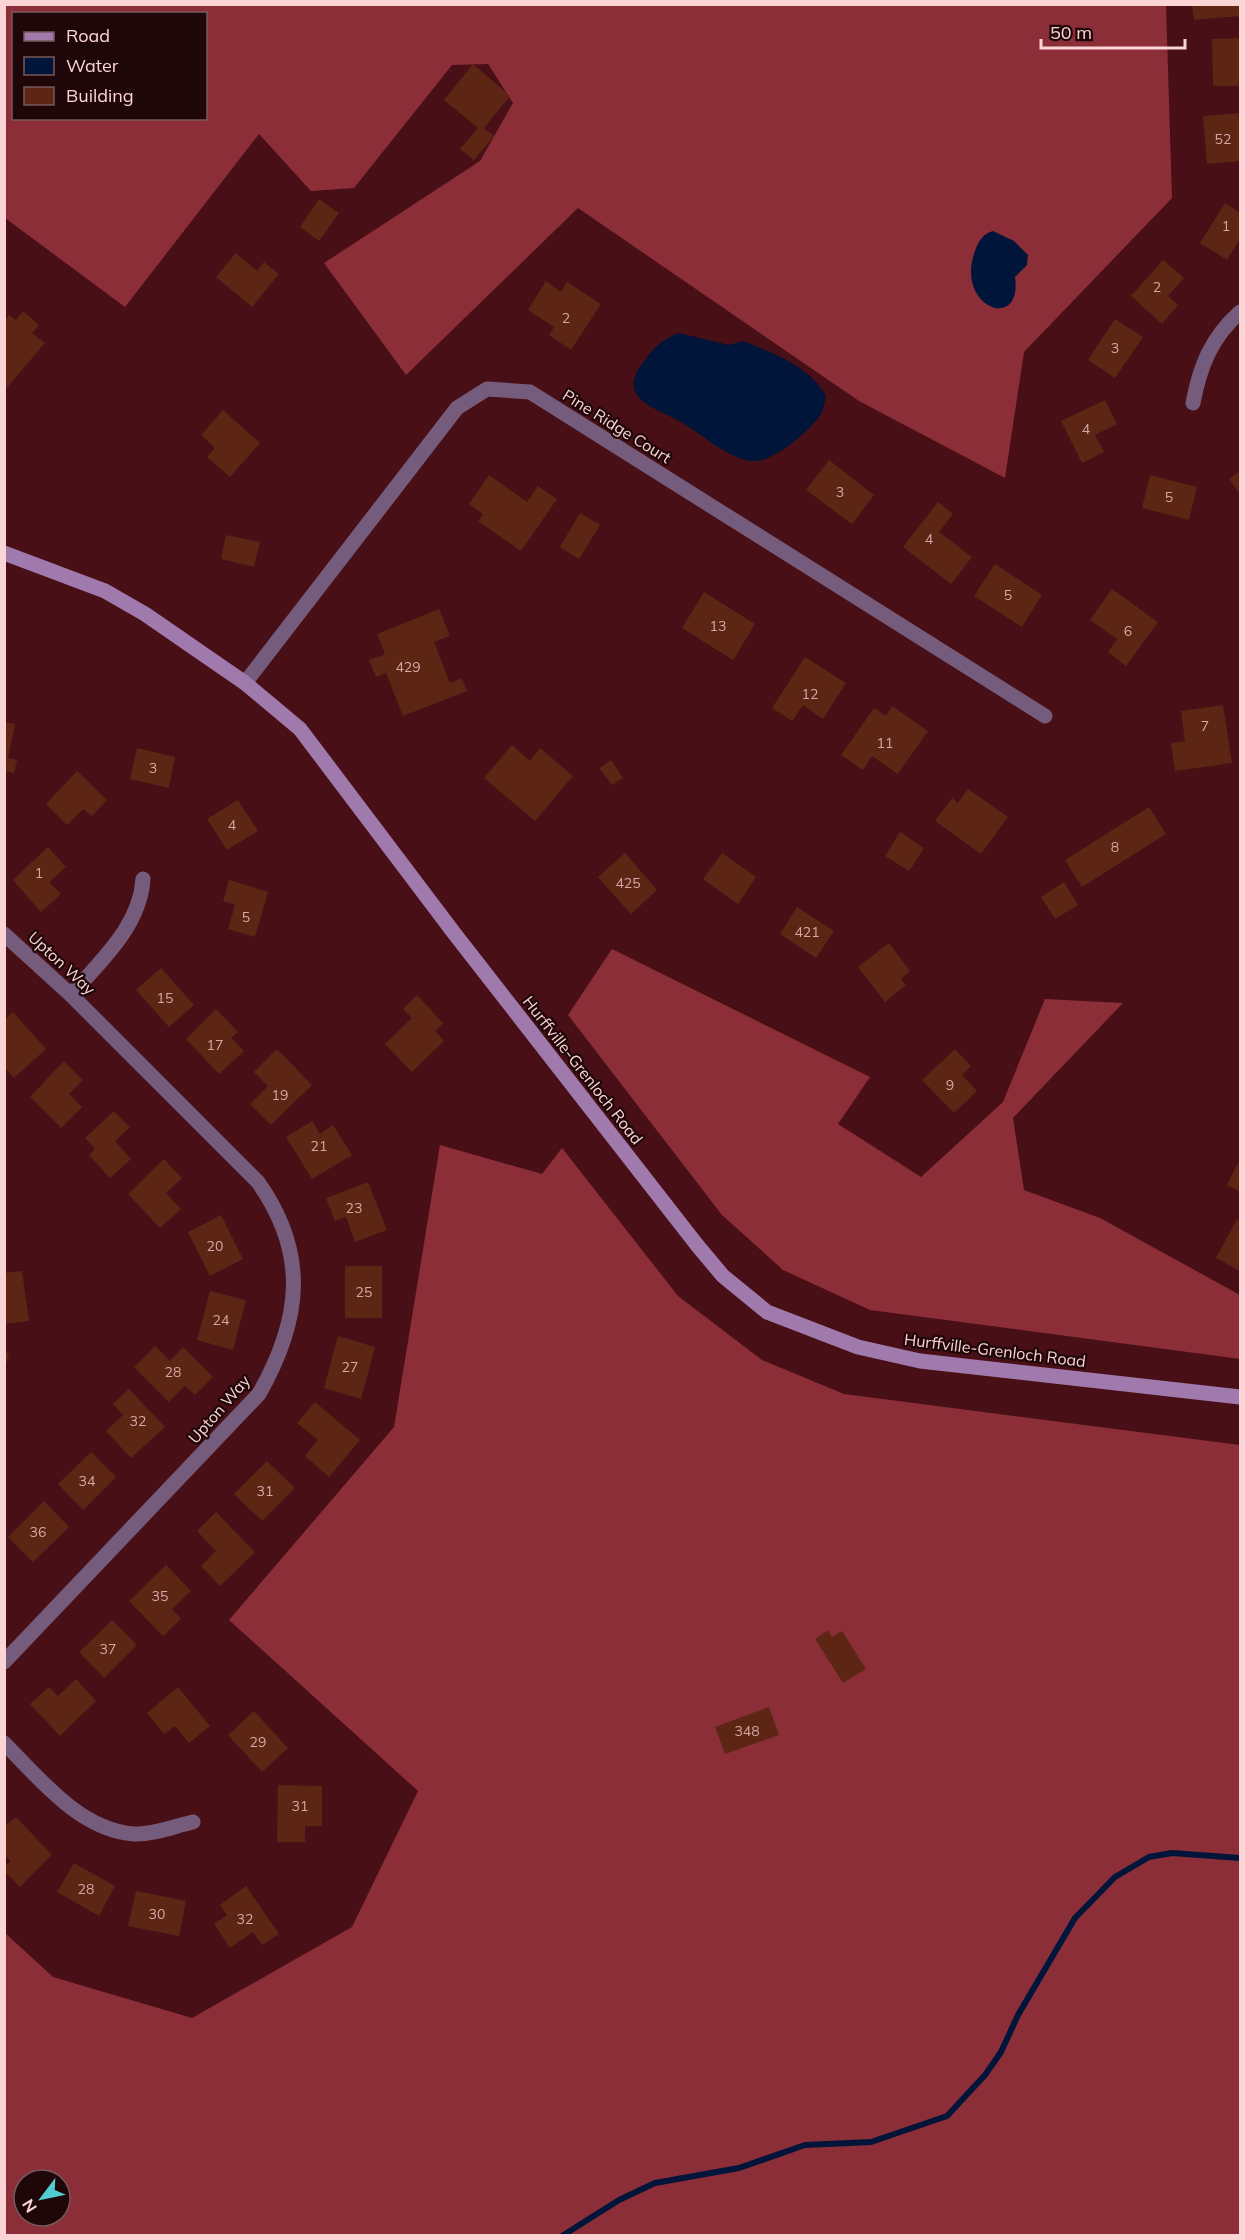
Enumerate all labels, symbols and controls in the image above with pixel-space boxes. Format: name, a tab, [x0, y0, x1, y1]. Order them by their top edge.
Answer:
legend	[12, 12, 207, 120]
scale bar	[1041, 12, 1185, 50]
text: 50 m	[1050, 21, 1092, 44]
text: Road	[66, 24, 110, 47]
text: Water	[66, 54, 119, 77]
text: Building	[66, 84, 134, 107]
house number: 52	[1215, 130, 1231, 148]
house number: 1	[1222, 217, 1230, 235]
house number: 2	[1153, 278, 1161, 296]
house number: 2	[562, 309, 570, 327]
house number: 3	[1111, 339, 1119, 357]
street label: Pine Ridge Court	[559, 385, 675, 468]
house number: 4	[1082, 420, 1091, 438]
house number: 3	[836, 483, 844, 501]
house number: 5	[1165, 488, 1173, 506]
house number: 4	[925, 530, 934, 548]
house number: 5	[1004, 586, 1012, 604]
house number: 13	[710, 617, 726, 635]
house number: 6	[1124, 622, 1132, 640]
house number: 429	[395, 658, 421, 676]
house number: 12	[802, 685, 818, 703]
house number: 7	[1201, 717, 1209, 735]
house number: 11	[877, 734, 893, 752]
house number: 3	[149, 759, 157, 777]
house number: 4	[228, 816, 237, 834]
house number: 8	[1111, 838, 1119, 856]
house number: 1	[35, 864, 43, 882]
house number: 425	[615, 874, 641, 892]
house number: 5	[242, 908, 250, 926]
house number: 421	[794, 923, 820, 941]
street label: Upton Way	[24, 927, 100, 999]
house number: 15	[157, 989, 173, 1007]
street label: Hurffville-Grenloch Road	[519, 992, 647, 1148]
house number: 17	[207, 1036, 223, 1054]
house number: 9	[946, 1076, 954, 1094]
house number: 19	[272, 1086, 288, 1104]
house number: 21	[311, 1137, 327, 1155]
house number: 23	[346, 1199, 362, 1217]
house number: 20	[207, 1237, 223, 1255]
house number: 25	[356, 1283, 372, 1301]
house number: 24	[213, 1311, 230, 1329]
street label: Hurffville-Grenloch Road	[903, 1329, 1087, 1371]
house number: 27	[342, 1358, 358, 1376]
house number: 28	[165, 1363, 181, 1381]
street label: Upton Way	[184, 1370, 255, 1447]
house number: 32	[130, 1412, 146, 1430]
house number: 34	[79, 1472, 96, 1490]
house number: 31	[257, 1482, 273, 1500]
house number: 36	[30, 1523, 46, 1541]
house number: 35	[152, 1587, 168, 1605]
house number: 37	[100, 1640, 116, 1658]
house number: 348	[734, 1722, 760, 1740]
house number: 29	[250, 1733, 266, 1751]
house number: 31	[292, 1797, 308, 1815]
house number: 28	[78, 1880, 94, 1898]
house number: 30	[149, 1905, 165, 1923]
house number: 32	[237, 1910, 253, 1928]
north arrow	[12, 2168, 72, 2228]
text: N	[18, 2196, 41, 2216]

